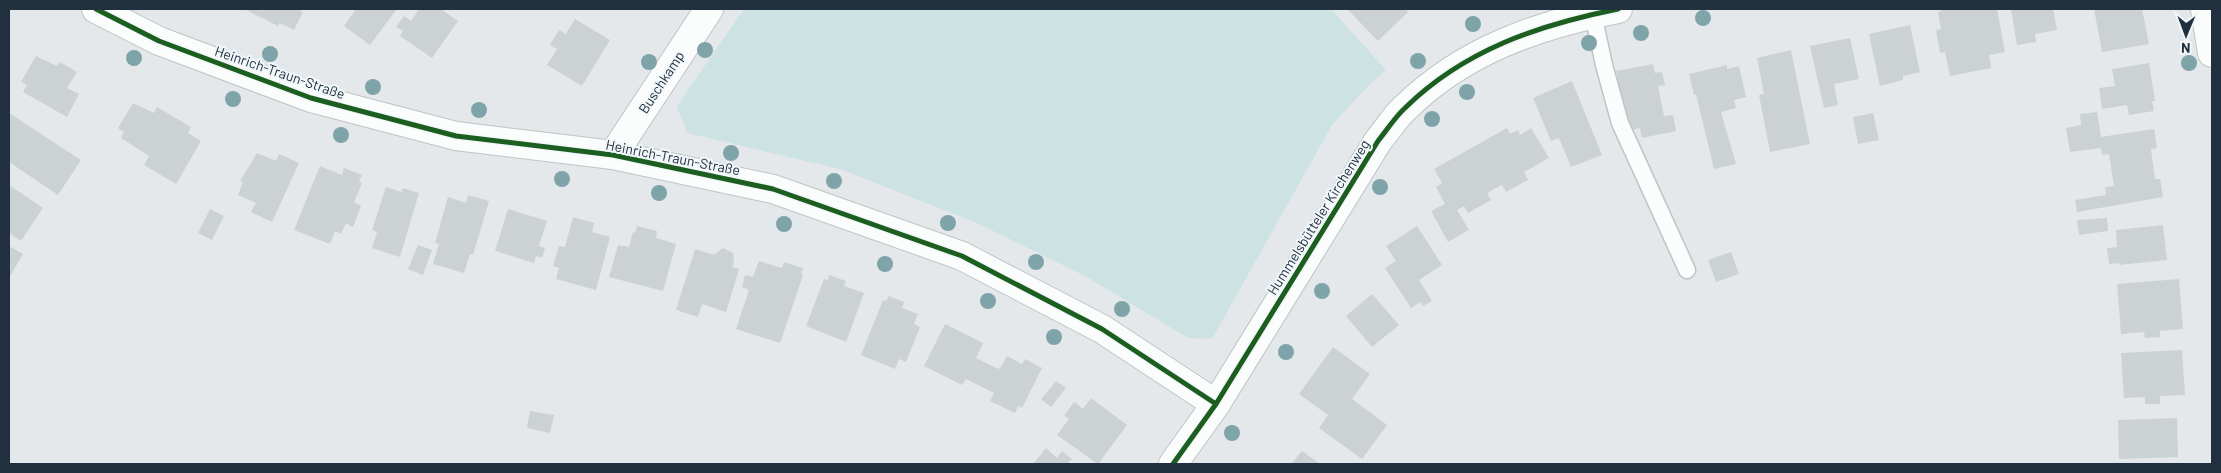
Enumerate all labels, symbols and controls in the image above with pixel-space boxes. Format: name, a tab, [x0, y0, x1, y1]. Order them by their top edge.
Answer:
north arrow	[2161, 10, 2211, 60]
text: N	[2181, 40, 2191, 57]
street label: Heinrich-Traun-Straße	[213, 42, 347, 102]
street label: Buschkamp	[635, 48, 687, 116]
street label: Heinrich-Traun-Straße	[604, 136, 742, 178]
street label: Hummelsbütteler Kirchenweg	[1263, 136, 1373, 298]

